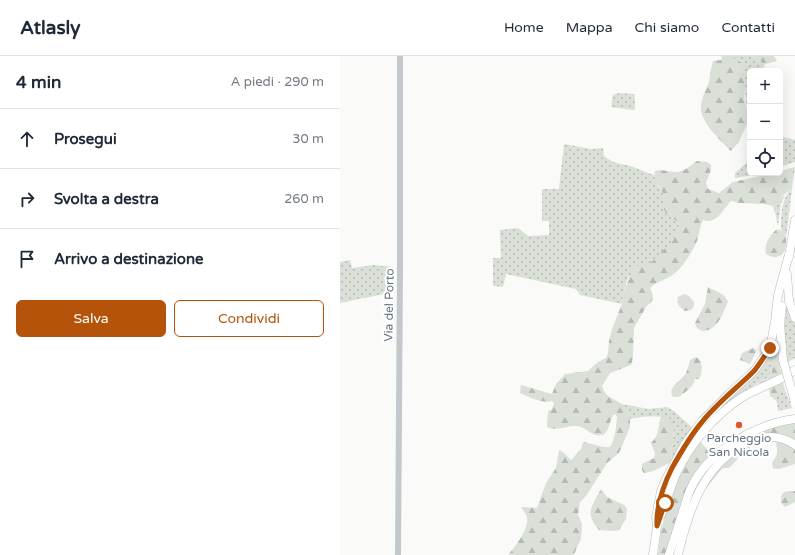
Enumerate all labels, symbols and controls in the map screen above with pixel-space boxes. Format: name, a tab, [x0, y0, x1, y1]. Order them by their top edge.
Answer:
text: Atlasly	[20, 17, 80, 39]
text: Home	[504, 19, 544, 36]
text: Mappa	[566, 19, 613, 36]
text: Chi siamo	[635, 19, 699, 36]
text: Contatti	[721, 19, 775, 36]
map controls	[747, 68, 783, 176]
button: +	[747, 68, 783, 104]
text: 4 min	[16, 72, 61, 93]
text: A piedi · 290 m	[231, 74, 324, 90]
button: −	[747, 104, 783, 140]
icon: ahead	[16, 128, 38, 150]
text: Prosegui	[54, 130, 117, 148]
text: 30 m	[292, 131, 324, 147]
button: locate	[747, 140, 783, 176]
icon: right	[16, 188, 38, 210]
text: Svolta a destra	[54, 190, 159, 208]
text: 260 m	[284, 191, 324, 207]
icon: arrive	[16, 248, 38, 270]
text: Arrivo a destinazione	[54, 250, 204, 268]
street label: Via del Porto	[381, 268, 397, 342]
button: Salva	[16, 300, 166, 337]
button: Condividi	[174, 300, 324, 337]
route end	[761, 339, 779, 357]
marker: Parcheggio San Nicola	[734, 420, 744, 430]
place label: Parcheggio San Nicola	[707, 431, 771, 459]
route start	[656, 494, 674, 512]

